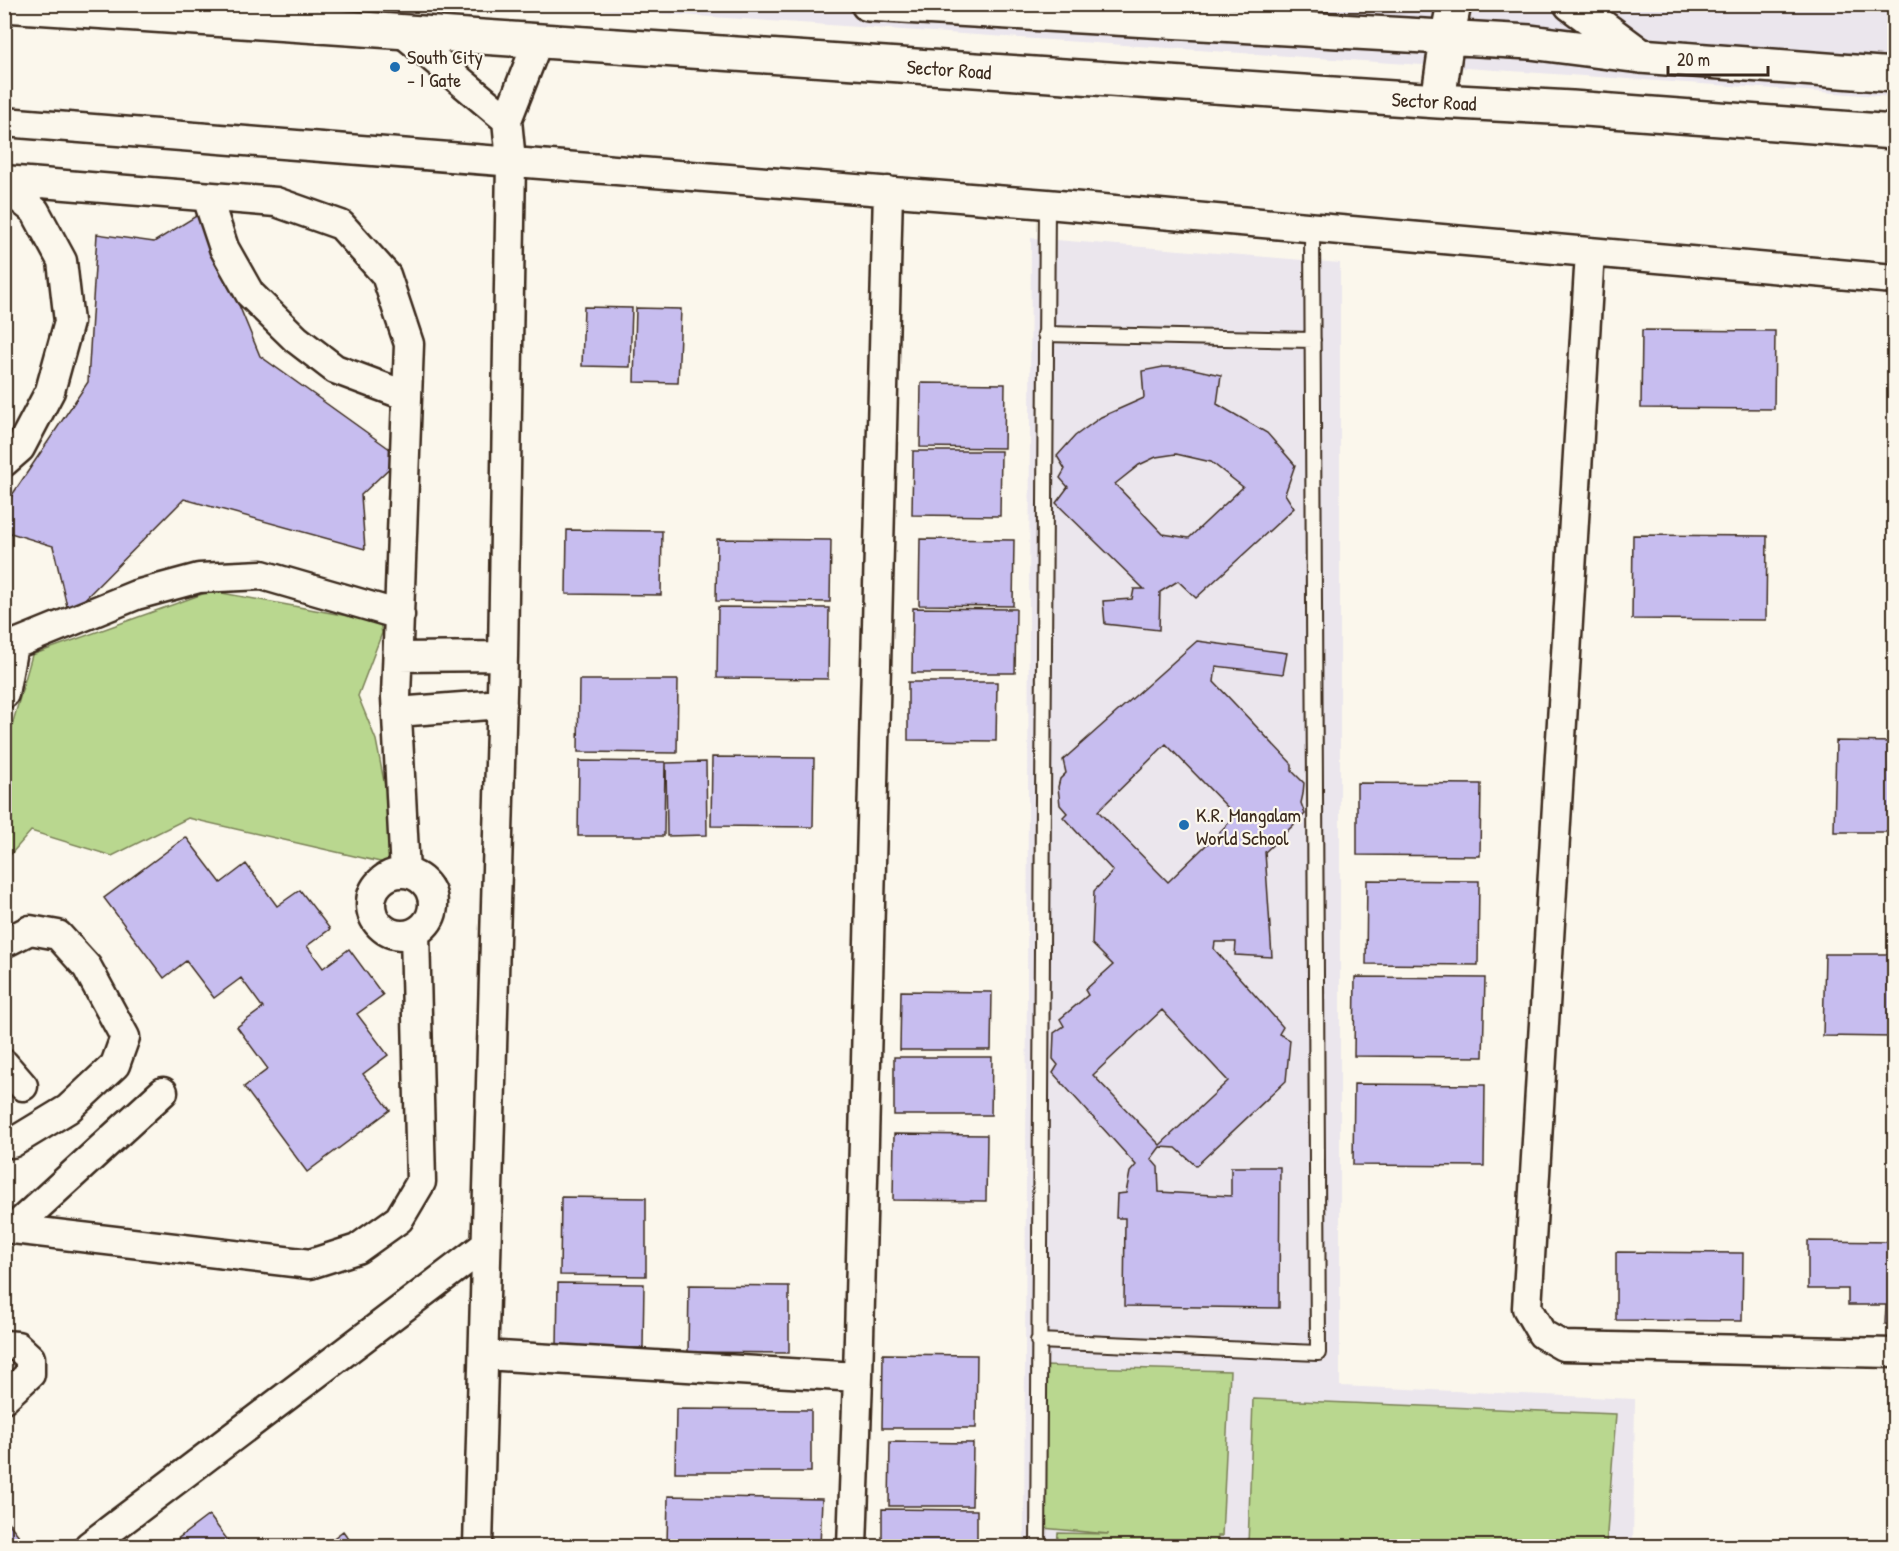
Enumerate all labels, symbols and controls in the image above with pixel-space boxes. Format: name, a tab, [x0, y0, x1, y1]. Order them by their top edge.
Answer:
scale bar	[1668, 39, 1768, 77]
place label: South City - I Gate	[407, 43, 483, 93]
text: 20 m	[1677, 47, 1710, 72]
street label: Sector Road	[906, 53, 992, 85]
marker: South City - I Gate	[388, 60, 402, 74]
street label: Sector Road	[1391, 85, 1477, 117]
place label: K.R. Mangalam World School	[1196, 801, 1301, 851]
marker: K.R. Mangalam World School	[1177, 818, 1191, 832]

